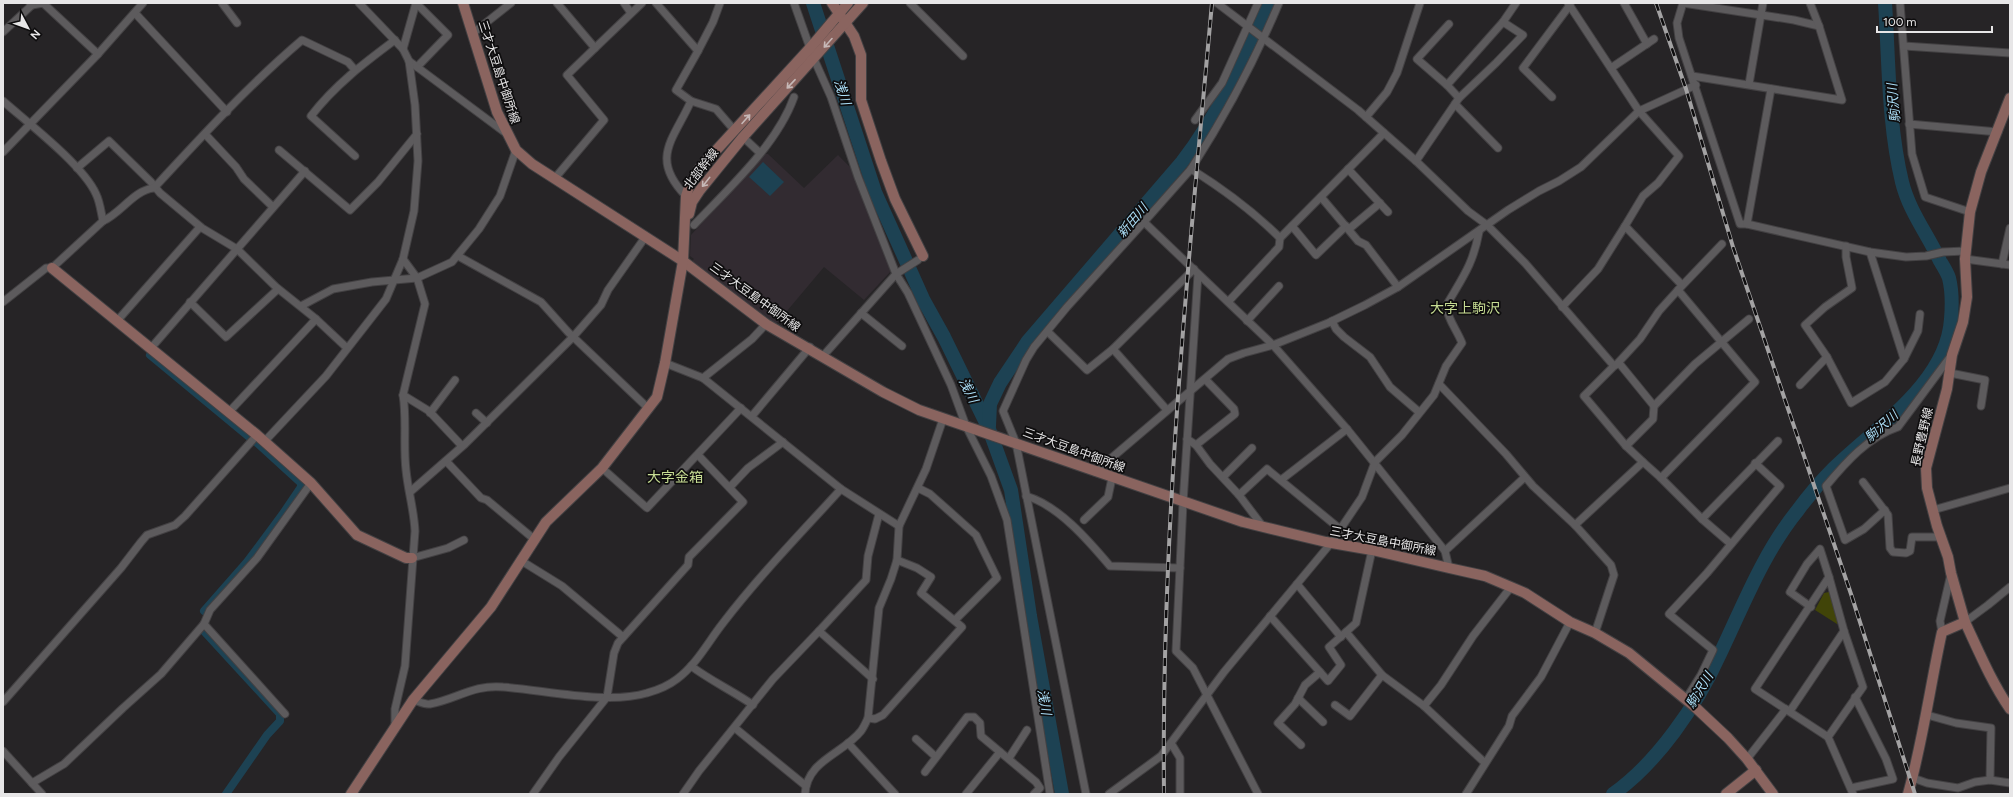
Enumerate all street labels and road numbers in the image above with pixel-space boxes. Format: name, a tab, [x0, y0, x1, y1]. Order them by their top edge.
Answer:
street label: 三才大豆島中御所線	[476, 18, 522, 126]
street label: 北部幹線	[681, 146, 721, 192]
street label: 三才大豆島中御所線	[707, 260, 803, 334]
street label: 長野豊野線	[1908, 406, 1936, 468]
street label: 三才大豆島中御所線	[1021, 425, 1127, 475]
street label: 三才大豆島中御所線	[1329, 524, 1437, 558]

